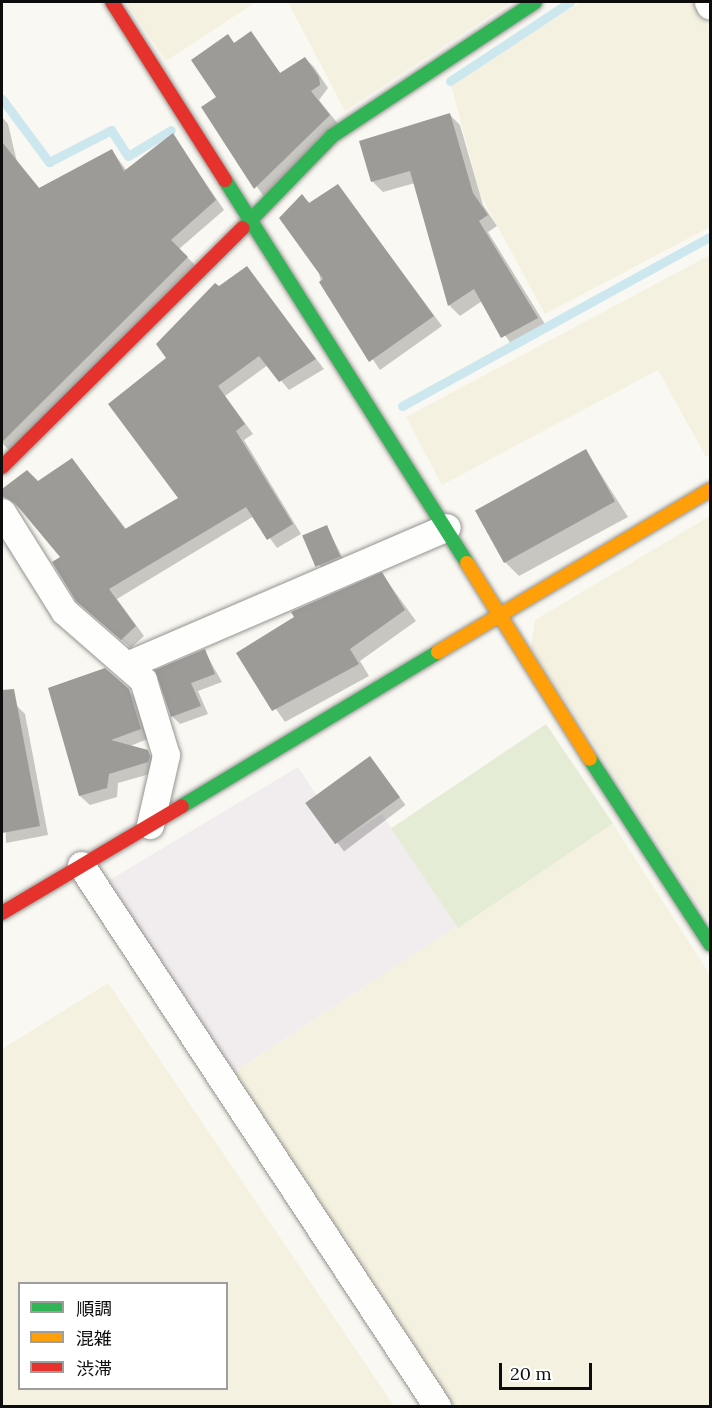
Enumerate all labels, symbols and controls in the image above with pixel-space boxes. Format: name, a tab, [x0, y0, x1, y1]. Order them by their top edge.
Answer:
legend	[18, 1282, 228, 1390]
text: 順調	[76, 1297, 112, 1320]
text: 混雑	[76, 1327, 112, 1350]
scale bar	[502, 1351, 595, 1389]
text: 渋滞	[76, 1357, 112, 1380]
text: 20 m	[510, 1362, 552, 1385]

